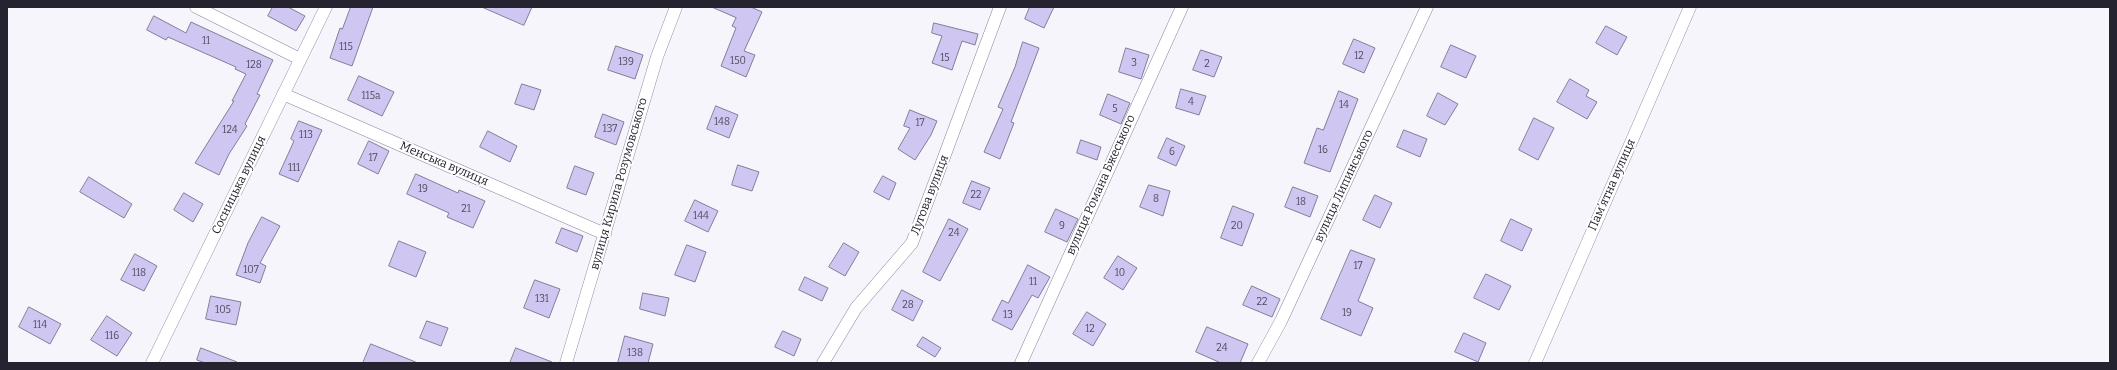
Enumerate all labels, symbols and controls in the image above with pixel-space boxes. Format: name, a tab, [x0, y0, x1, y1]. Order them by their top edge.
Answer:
house number: 11	[202, 35, 210, 47]
house number: 115	[339, 41, 353, 53]
house number: 12	[1354, 50, 1364, 62]
house number: 15	[940, 52, 950, 64]
house number: 150	[730, 55, 746, 67]
house number: 139	[618, 56, 634, 68]
house number: 3	[1131, 57, 1137, 69]
house number: 2	[1204, 58, 1210, 70]
house number: 128	[246, 59, 262, 71]
house number: 115а	[362, 90, 380, 102]
street label: вулиця Кирила Розумовського	[588, 96, 650, 272]
house number: 4	[1188, 96, 1194, 108]
house number: 14	[1339, 99, 1349, 111]
house number: 5	[1112, 103, 1118, 115]
street label: вулиця Романа Бжеського	[1064, 113, 1138, 257]
house number: 148	[714, 116, 730, 128]
house number: 17	[916, 117, 924, 129]
house number: 137	[603, 123, 617, 135]
house number: 124	[222, 124, 238, 136]
street label: вулиця Липинського	[1312, 127, 1376, 245]
house number: 113	[299, 129, 313, 141]
street label: Сосницька вулиця	[209, 133, 269, 237]
street label: Памʼятна вулиця	[1585, 137, 1639, 233]
street label: Менська вулиця	[398, 139, 490, 189]
house number: 16	[1318, 144, 1328, 156]
house number: 6	[1169, 146, 1175, 158]
house number: 17	[369, 152, 377, 164]
street label: Лугова вулиця	[908, 153, 952, 237]
house number: 111	[288, 162, 300, 174]
house number: 19	[418, 183, 428, 195]
house number: 22	[971, 189, 981, 201]
house number: 8	[1153, 193, 1159, 205]
house number: 18	[1296, 196, 1306, 208]
house number: 21	[461, 203, 471, 215]
house number: 144	[693, 210, 709, 222]
house number: 9	[1059, 220, 1065, 232]
house number: 20	[1231, 220, 1243, 232]
house number: 24	[948, 227, 960, 239]
house number: 17	[1354, 260, 1362, 272]
house number: 107	[243, 264, 259, 276]
house number: 118	[132, 267, 146, 279]
house number: 10	[1115, 267, 1125, 279]
house number: 11	[1029, 276, 1037, 288]
house number: 131	[535, 293, 549, 305]
house number: 22	[1257, 296, 1267, 308]
house number: 28	[902, 299, 914, 311]
house number: 105	[215, 304, 231, 316]
house number: 19	[1342, 307, 1352, 319]
house number: 13	[1003, 309, 1013, 321]
house number: 114	[33, 319, 47, 331]
house number: 12	[1085, 323, 1095, 335]
house number: 116	[105, 330, 119, 342]
house number: 24	[1216, 342, 1228, 354]
house number: 138	[627, 347, 643, 359]

